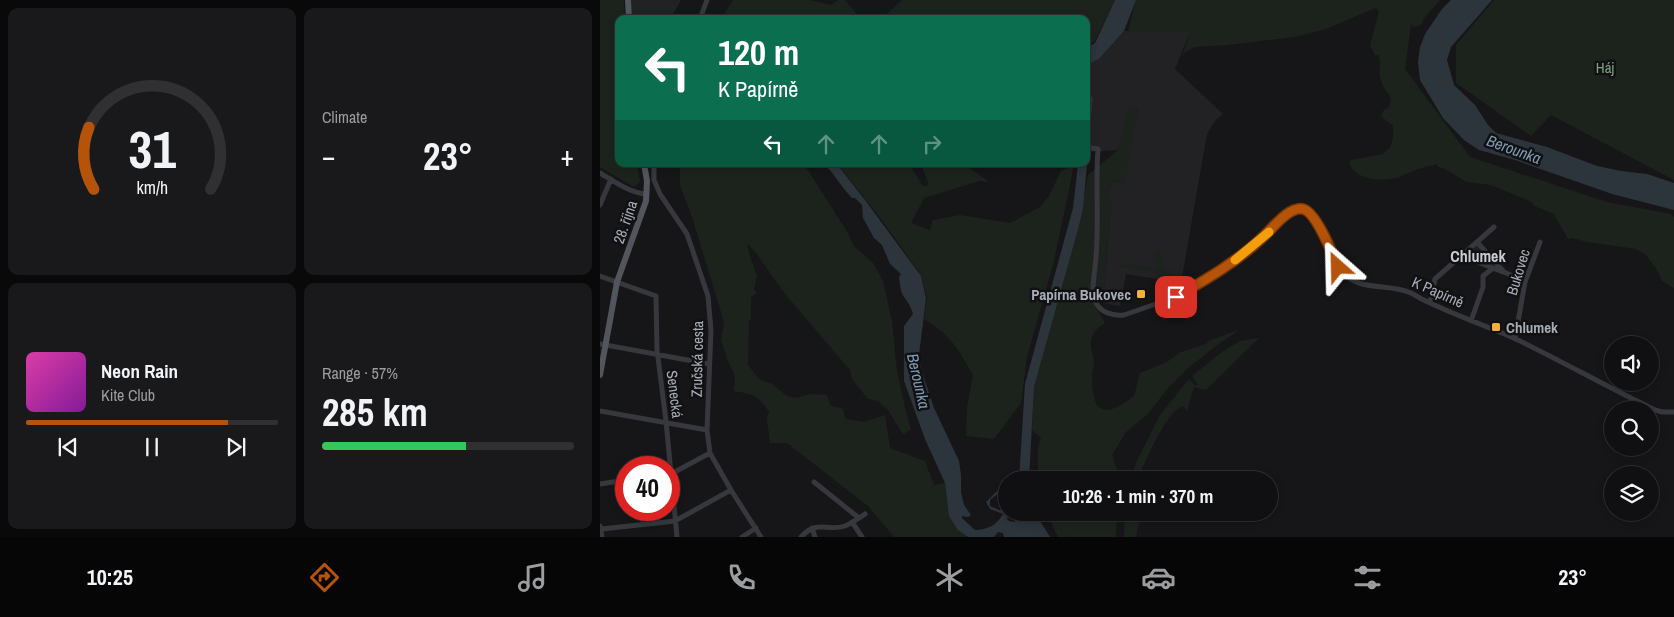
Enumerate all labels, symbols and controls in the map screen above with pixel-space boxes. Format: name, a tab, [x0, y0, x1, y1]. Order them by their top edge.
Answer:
text: 120 m	[718, 29, 799, 76]
icon: left	[635, 35, 700, 100]
park label: Háj	[1596, 57, 1614, 78]
text: K Papírně	[718, 74, 798, 104]
text: Climate	[322, 106, 367, 128]
text: 31	[128, 114, 176, 184]
water label: Berounka	[1484, 129, 1544, 169]
icon: left	[759, 130, 787, 158]
icon: ahead	[812, 130, 840, 158]
icon: ahead	[865, 130, 893, 158]
icon: right	[918, 130, 946, 158]
text: 23°	[423, 131, 473, 182]
text: −	[322, 137, 335, 175]
text: +	[561, 137, 574, 175]
text: km/h	[136, 176, 168, 200]
street label: 28. října	[608, 197, 642, 246]
position arrow	[1311, 240, 1363, 292]
district label: Chlumek	[1450, 245, 1506, 267]
street label: Bukovec	[1501, 246, 1535, 298]
street label: K Papírně	[1409, 271, 1467, 313]
pin	[1155, 276, 1197, 318]
icon: arrive	[1162, 283, 1190, 311]
place label: Papírna Bukovec	[1031, 284, 1131, 305]
marker: Papírna Bukovec	[1135, 288, 1147, 300]
place label: Chlumek	[1506, 317, 1558, 338]
street label: Zručská cesta	[686, 320, 708, 397]
marker: Chlumek	[1490, 321, 1502, 333]
map controls	[1604, 336, 1659, 521]
button: sound	[1604, 336, 1659, 391]
water label: Berounka	[902, 351, 936, 411]
text: Neon Rain	[101, 358, 178, 384]
text: Range · 57%	[322, 362, 398, 384]
street label: Senecká	[662, 369, 688, 419]
text: Kite Club	[101, 384, 155, 406]
text: 285 km	[322, 387, 428, 438]
button: search	[1604, 401, 1659, 456]
icon: previous	[54, 433, 82, 461]
icon: pause	[138, 433, 166, 461]
icon: next	[222, 433, 250, 461]
speed limit sign: 40	[615, 456, 680, 521]
button: layers	[1604, 466, 1659, 521]
text: 10:26 · 1 min · 370 m	[1063, 483, 1213, 509]
icon: directions	[307, 560, 342, 595]
icon: music	[515, 560, 550, 595]
icon: phone	[724, 560, 759, 595]
icon: climate	[932, 560, 967, 595]
icon: car	[1141, 560, 1176, 595]
icon: filters	[1350, 560, 1385, 595]
text: 10:25	[87, 562, 133, 592]
text: 23°	[1558, 562, 1587, 592]

